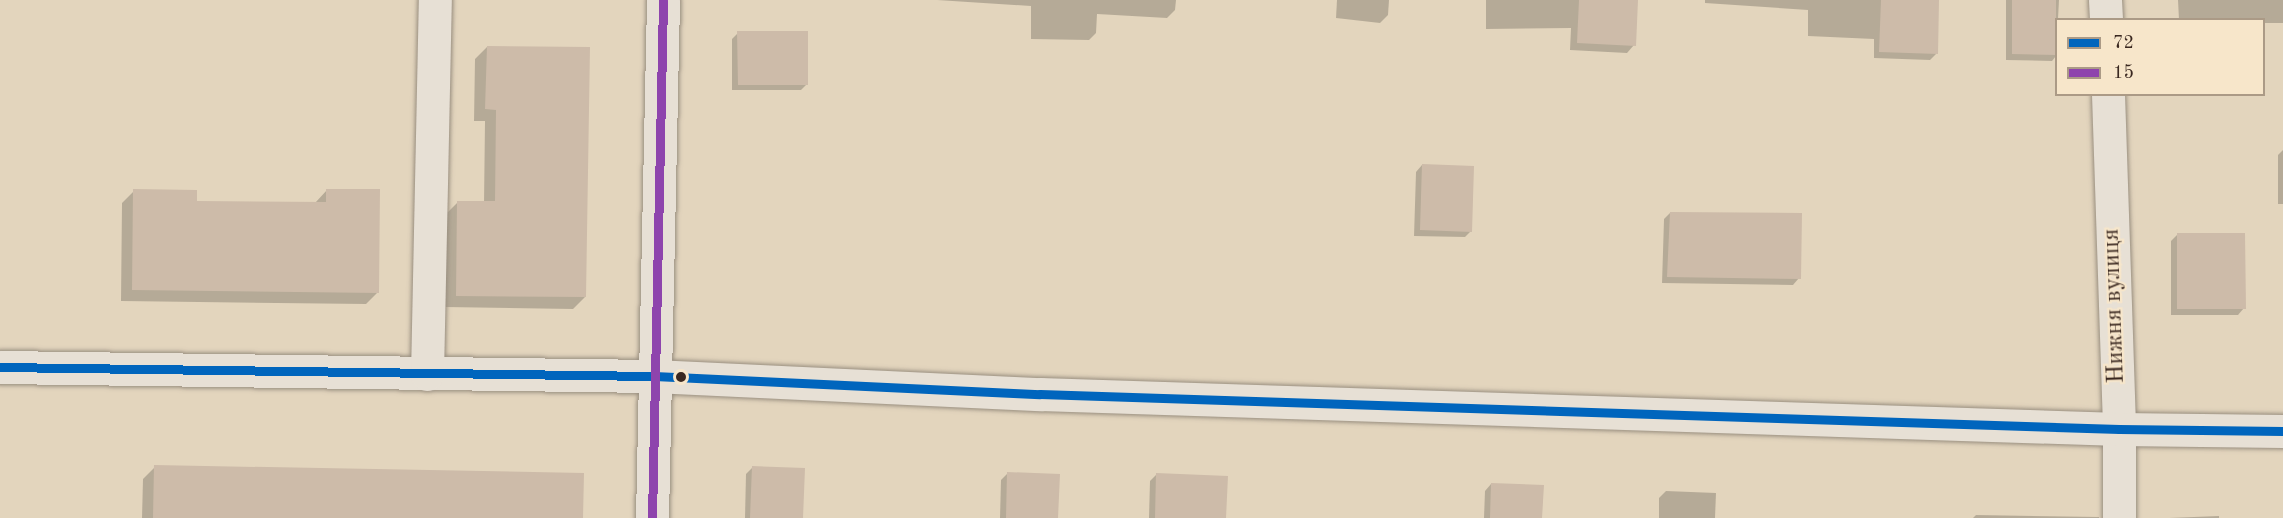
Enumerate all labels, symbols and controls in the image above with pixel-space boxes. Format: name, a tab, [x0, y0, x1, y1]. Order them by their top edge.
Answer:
legend	[2055, 18, 2265, 96]
text: 72	[2113, 34, 2134, 52]
text: 15	[2113, 64, 2134, 82]
street label: Нижня вулиця	[2098, 228, 2132, 384]
unlabelled marker	[675, 371, 687, 383]

